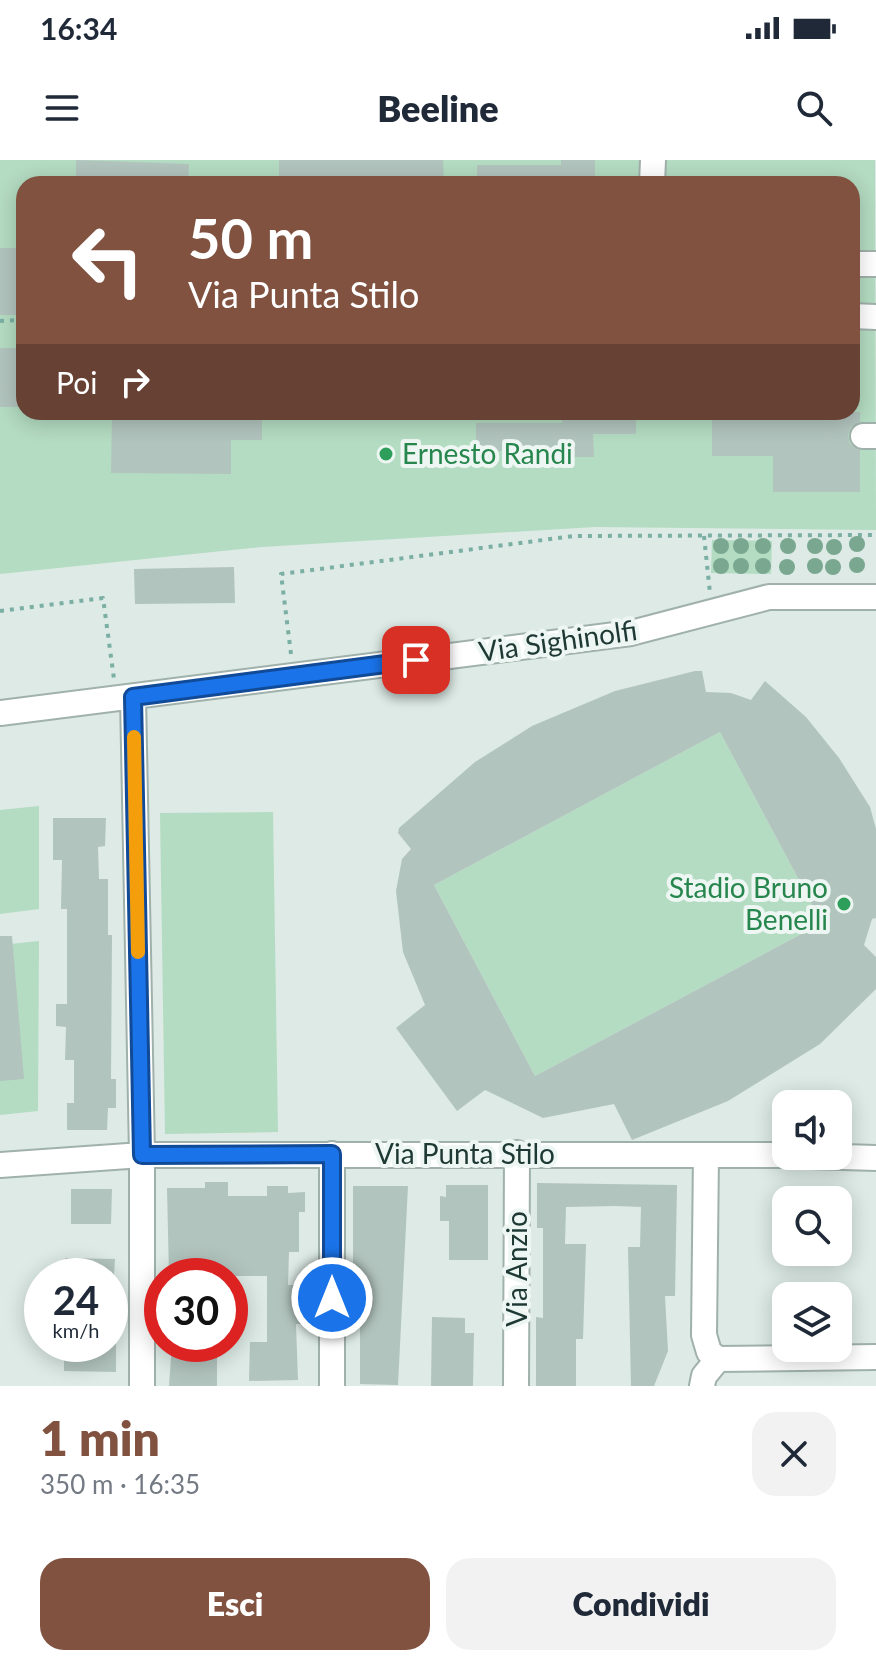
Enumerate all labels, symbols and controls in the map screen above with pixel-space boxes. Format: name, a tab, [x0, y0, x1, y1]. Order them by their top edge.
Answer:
text: 16:34	[40, 10, 117, 46]
icon: menu	[40, 86, 84, 130]
text: Beeline	[377, 86, 499, 130]
icon: search	[792, 86, 836, 130]
text: 50 m	[188, 204, 313, 271]
icon: left	[56, 208, 160, 312]
text: Via Punta Stilo	[188, 272, 419, 316]
icon: right	[113, 360, 157, 404]
text: Poi	[56, 364, 97, 400]
place label: Ernesto Randi	[402, 436, 573, 470]
marker: Ernesto Randi	[377, 445, 395, 463]
street label: Via Sighinolfi	[476, 612, 639, 668]
pin	[382, 626, 450, 694]
icon: arrive	[394, 638, 438, 682]
place label: Stadio Bruno Benelli	[669, 870, 828, 936]
marker: Stadio Bruno Benelli	[835, 895, 853, 913]
map controls	[772, 1090, 852, 1362]
button: sound	[772, 1090, 852, 1170]
street label: Via Punta Stilo	[375, 1136, 555, 1170]
button: search	[772, 1186, 852, 1266]
street label: Via Anzio	[499, 1211, 533, 1327]
position arrow	[290, 1256, 374, 1340]
speed limit sign: 30	[144, 1258, 248, 1362]
text: 24	[53, 1276, 99, 1324]
button: layers	[772, 1282, 852, 1362]
text: km/h	[53, 1318, 99, 1342]
text: 1 min	[40, 1409, 160, 1466]
button: close	[752, 1412, 836, 1496]
text: 350 m · 16:35	[40, 1468, 200, 1500]
button: Esci	[40, 1558, 430, 1650]
button: Condividi	[446, 1558, 836, 1650]

